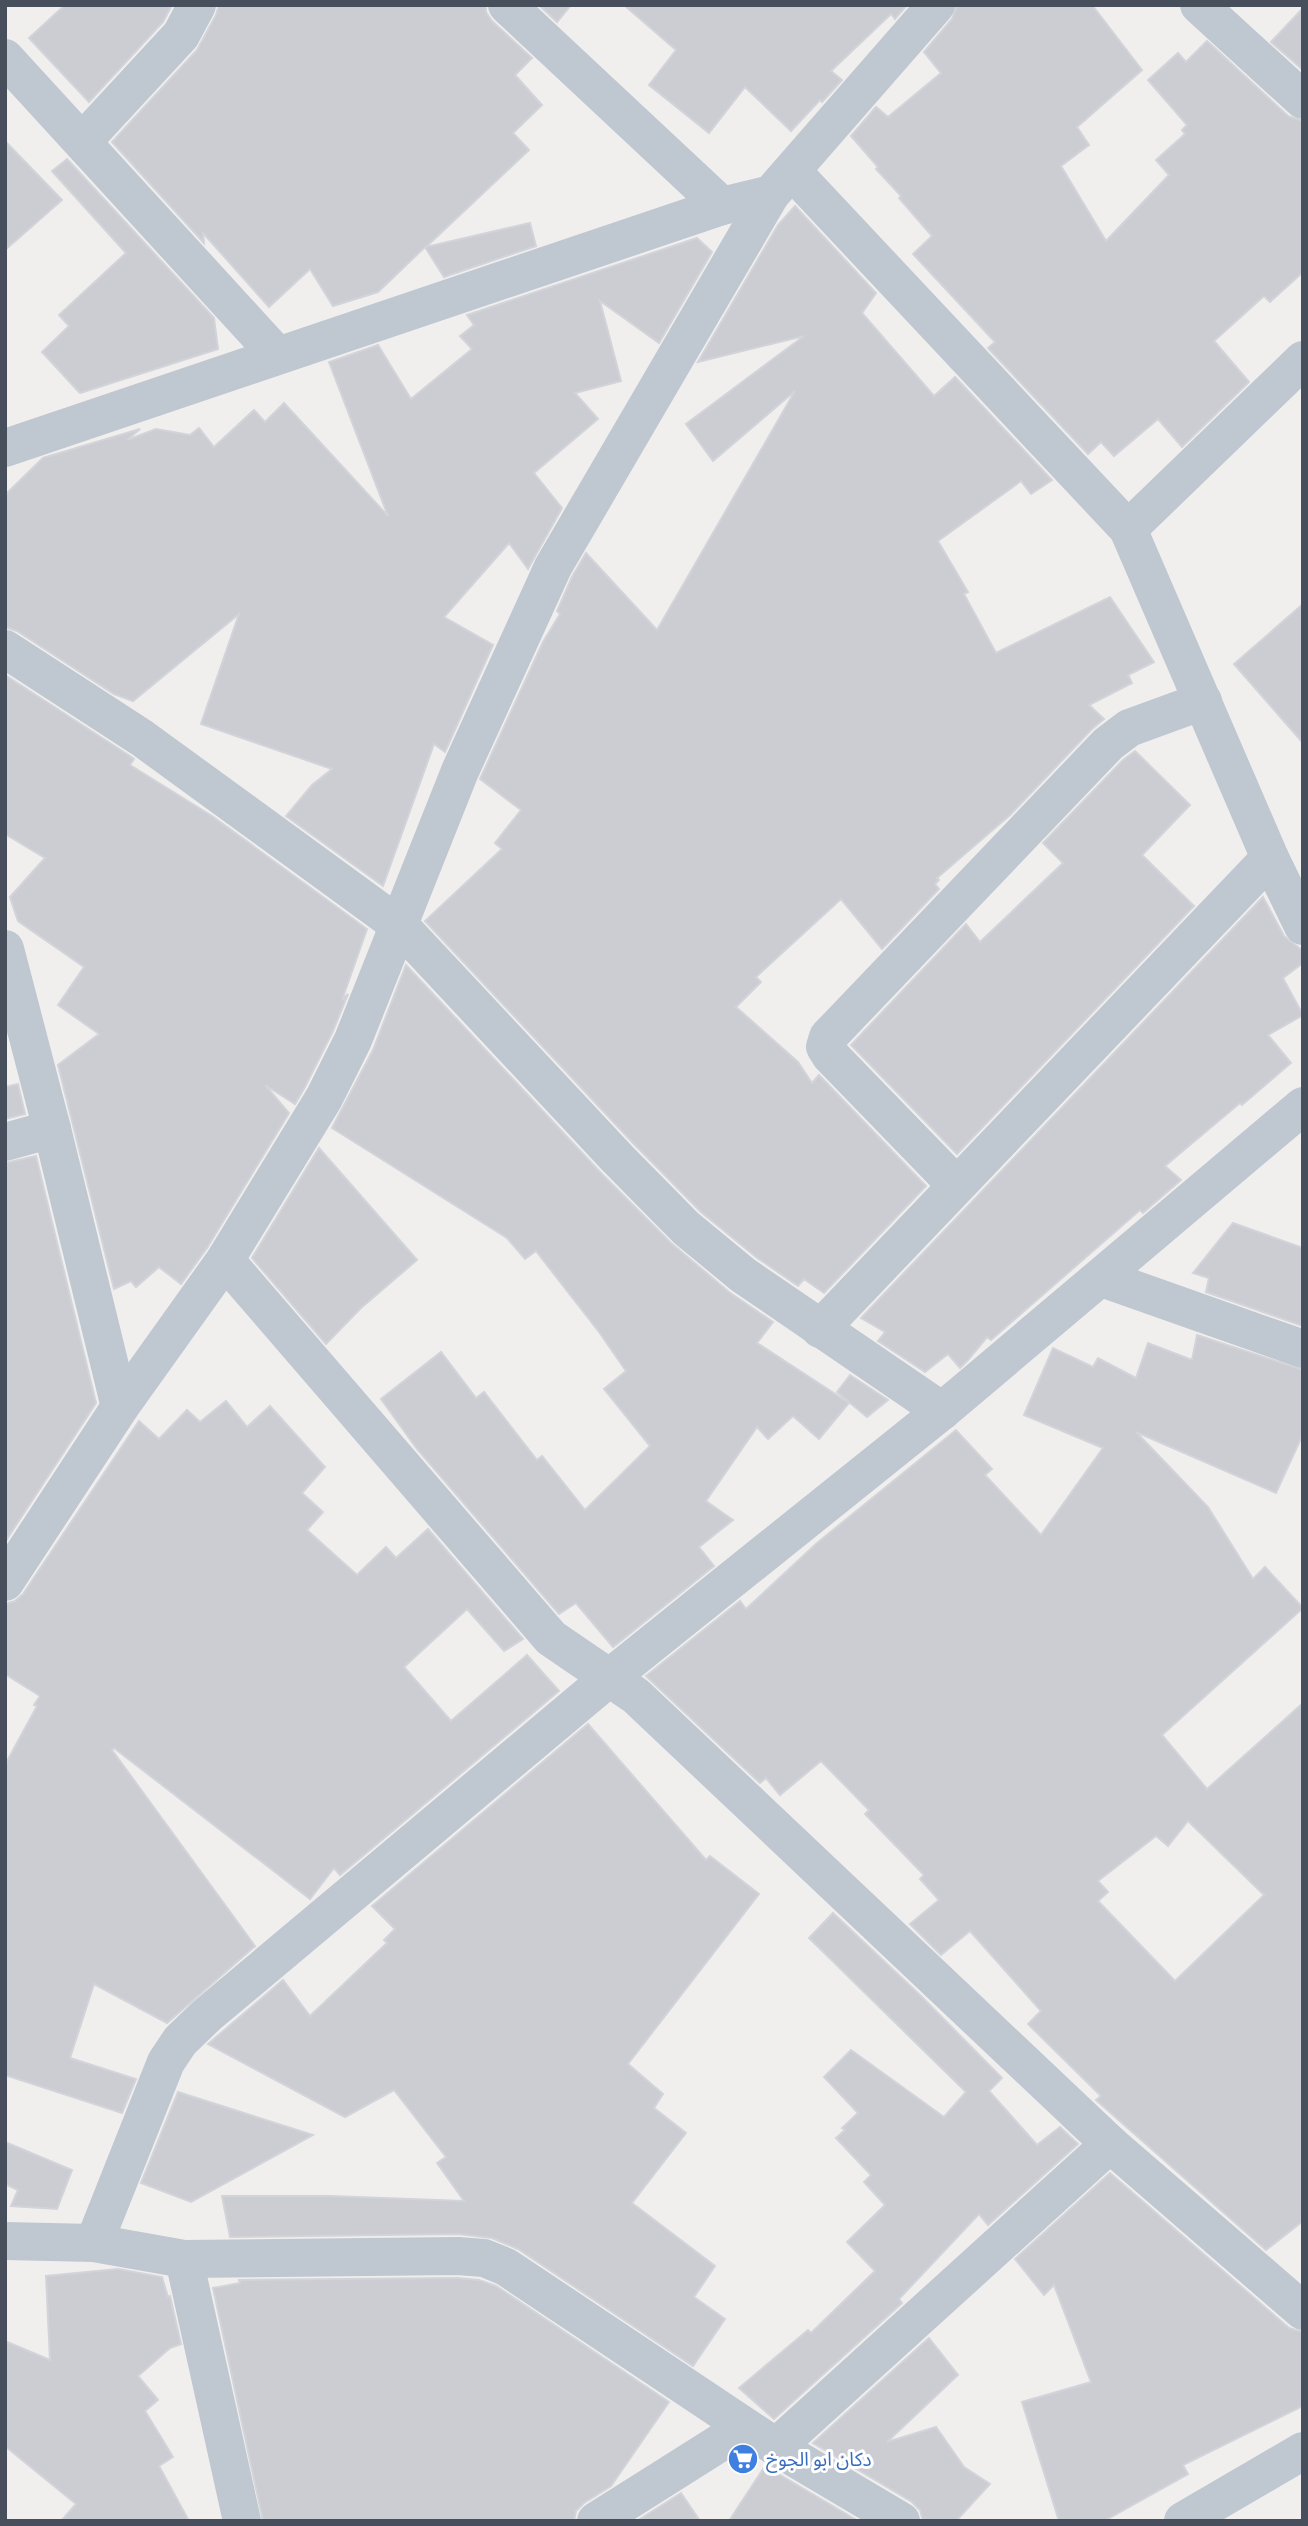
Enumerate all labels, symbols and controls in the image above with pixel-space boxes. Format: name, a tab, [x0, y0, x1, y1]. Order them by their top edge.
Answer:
supermarket icon: دكان ابو الجوخ	[726, 2442, 760, 2476]
place label: دكان ابو الجوخ	[766, 2448, 872, 2473]

